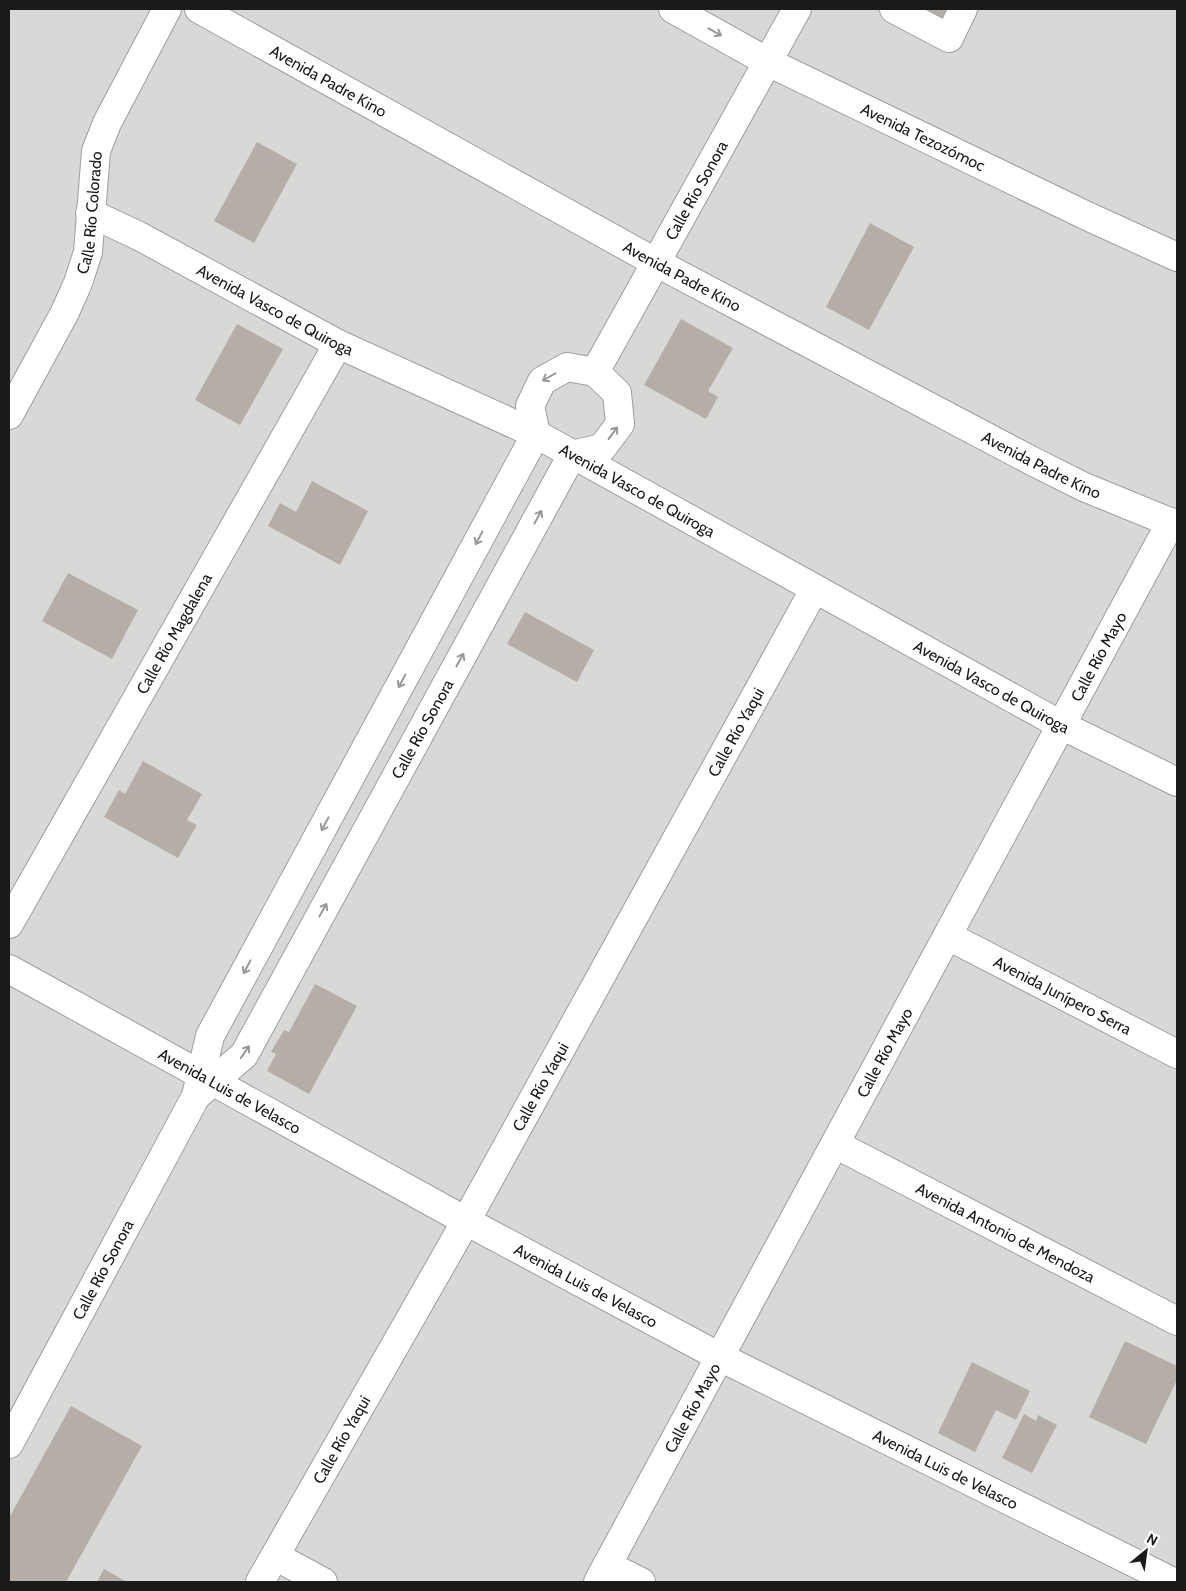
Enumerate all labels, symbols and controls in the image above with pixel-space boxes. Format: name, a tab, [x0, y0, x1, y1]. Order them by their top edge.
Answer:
one-way arrow	[708, 27, 723, 37]
street label: Avenida Padre Kino	[266, 41, 390, 121]
street label: Avenida Tezozómoc	[858, 99, 988, 175]
street label: Calle Río Sonora	[661, 137, 732, 244]
street label: Calle Río Colorado	[73, 150, 106, 276]
street label: Avenida Padre Kino	[620, 237, 744, 316]
street label: Avenida Vasco de Quiroga	[193, 260, 356, 360]
one-way arrow	[543, 373, 557, 383]
one-way arrow	[607, 427, 618, 440]
street label: Avenida Padre Kino	[979, 427, 1104, 503]
street label: Avenida Vasco de Quiroga	[556, 440, 719, 542]
one-way arrow	[534, 510, 543, 525]
one-way arrow	[474, 530, 483, 545]
street label: Calle Río Magdalena	[132, 570, 216, 698]
street label: Calle Río Mayo	[1067, 608, 1131, 705]
street label: Avenida Vasco de Quiroga	[910, 636, 1073, 738]
one-way arrow	[455, 652, 465, 667]
one-way arrow	[397, 673, 406, 688]
street label: Calle Río Sonora	[387, 676, 458, 782]
street label: Calle Río Yaqui	[704, 685, 768, 780]
one-way arrow	[319, 816, 329, 831]
one-way arrow	[319, 903, 329, 917]
street label: Avenida Junípero Serra	[990, 952, 1135, 1039]
one-way arrow	[242, 959, 251, 974]
street label: Calle Río Mayo	[853, 1004, 917, 1101]
street label: Calle Río Yaqui	[508, 1039, 573, 1135]
street label: Avenida Luis de Velasco	[155, 1044, 304, 1138]
one-way arrow	[240, 1045, 250, 1059]
street label: Avenida Antonio de Mendoza	[913, 1179, 1098, 1287]
street label: Calle Río Sonora	[69, 1216, 138, 1323]
street label: Avenida Luis de Velasco	[511, 1240, 661, 1332]
street label: Calle Río Mayo	[661, 1360, 725, 1456]
street label: Calle Río Yaqui	[309, 1392, 374, 1487]
street label: Avenida Luis de Velasco	[870, 1426, 1021, 1514]
north arrow	[1121, 1526, 1171, 1576]
text: N	[1144, 1529, 1161, 1550]

